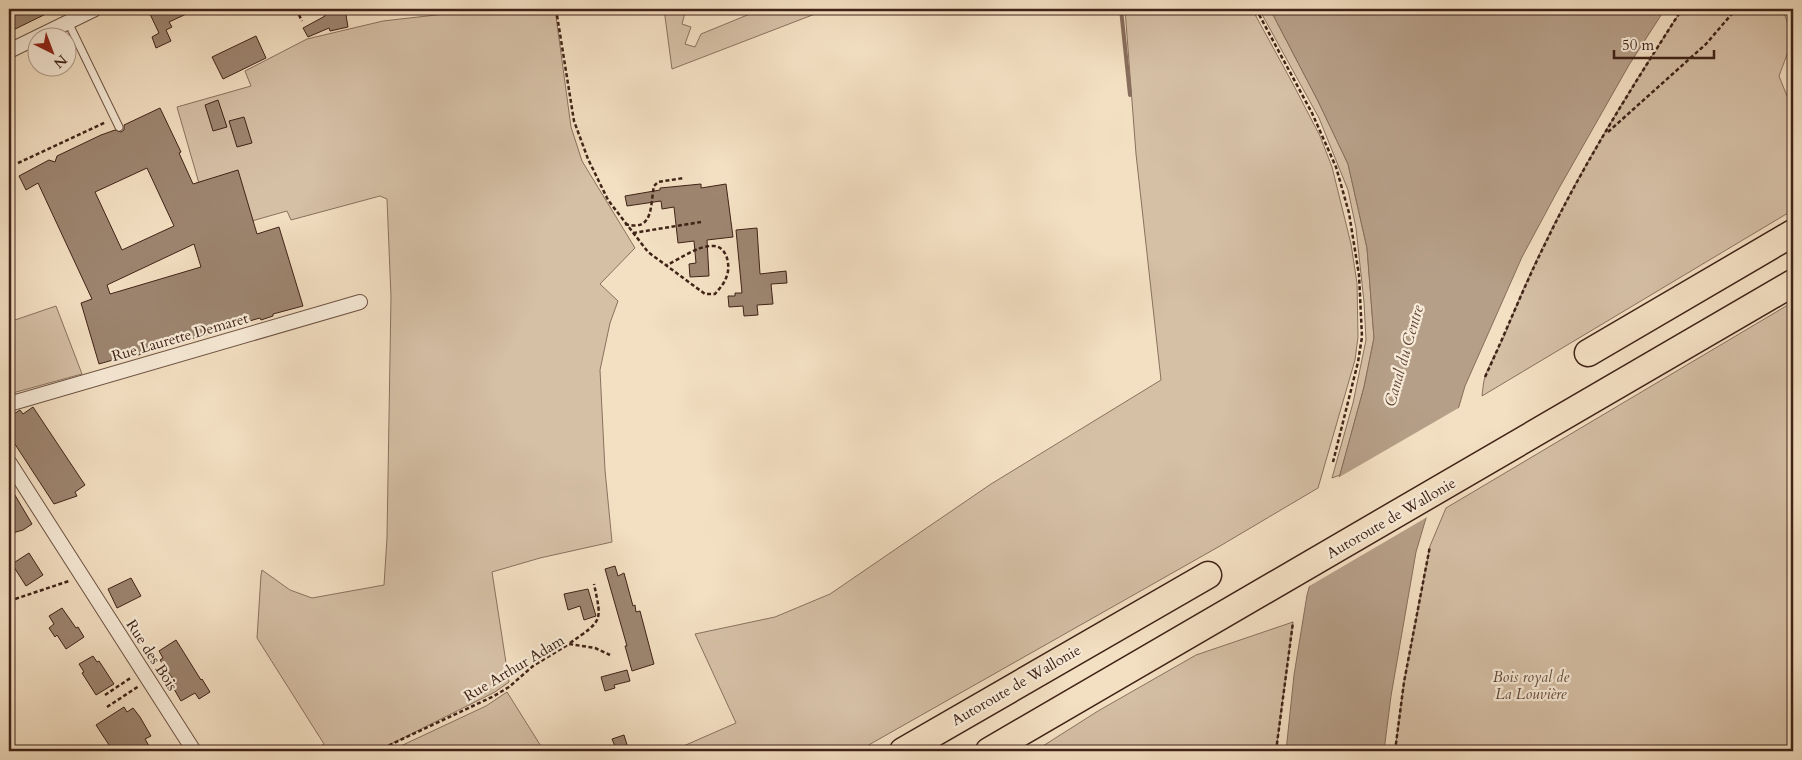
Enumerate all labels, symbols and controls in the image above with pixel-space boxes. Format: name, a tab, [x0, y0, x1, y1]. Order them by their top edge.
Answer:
north arrow	[28, 28, 78, 78]
scale bar	[1614, 28, 1714, 60]
text: 50 m	[1622, 35, 1654, 55]
text: N	[49, 50, 71, 72]
water label: Canal du Centre	[1379, 302, 1429, 409]
street label: Rue Laurette Demaret	[109, 308, 251, 366]
street label: Autoroute de Wallonie	[1323, 473, 1460, 563]
street label: Rue des Bois	[122, 616, 182, 694]
street label: Rue Arthur Adam	[460, 630, 568, 706]
street label: Autoroute de Wallonie	[948, 640, 1085, 730]
park label: Bois royal de La Louvière	[1493, 667, 1569, 704]

